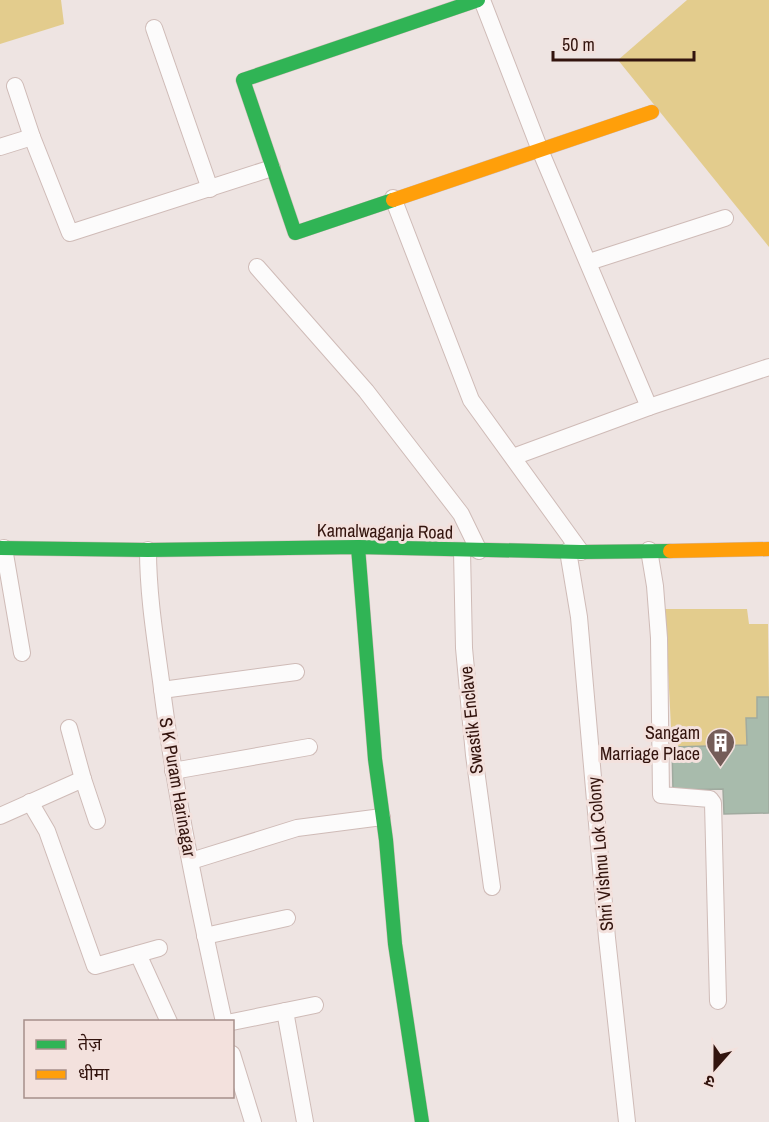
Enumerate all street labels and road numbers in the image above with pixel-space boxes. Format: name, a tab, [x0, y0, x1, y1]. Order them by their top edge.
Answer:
street label: Kamalwaganja Road	[317, 517, 453, 545]
street label: Swastik Enclave	[453, 665, 489, 775]
street label: S K Puram Harinagar	[153, 715, 203, 859]
street label: Shri Vishnu Lok Colony	[581, 775, 619, 932]

